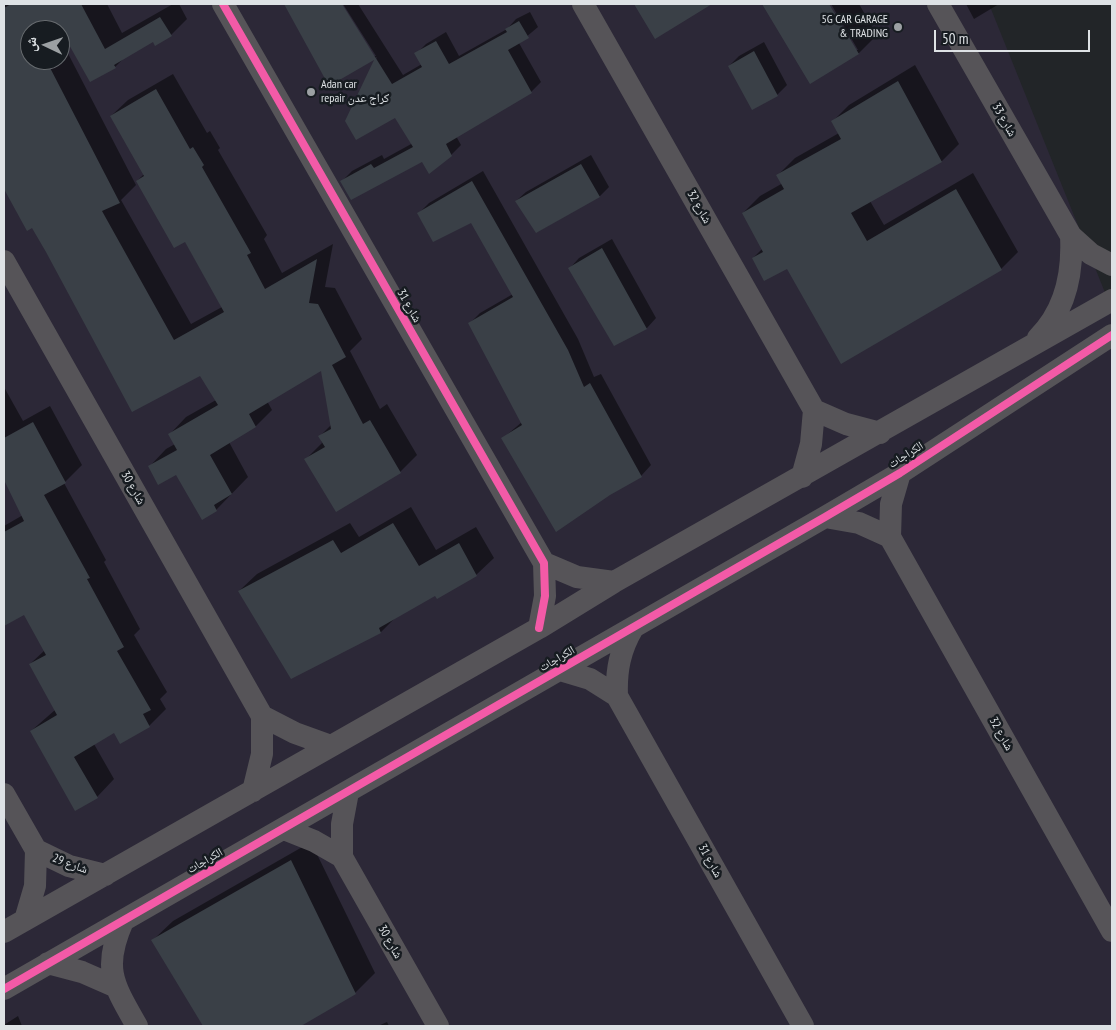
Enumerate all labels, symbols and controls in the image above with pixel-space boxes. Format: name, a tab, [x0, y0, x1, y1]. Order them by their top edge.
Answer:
place label: 5G CAR GARAGE & TRADING	[821, 13, 888, 41]
north arrow	[20, 20, 70, 70]
scale bar	[936, 20, 1092, 52]
marker: 5G CAR GARAGE & TRADING	[892, 21, 904, 33]
text: 50 m	[942, 29, 968, 48]
text: ش	[22, 36, 40, 52]
place label: Adan car repair كراج عدن	[321, 78, 389, 106]
marker: Adan car repair كراج عدن	[305, 86, 317, 98]
street label: شارع 33	[989, 101, 1019, 139]
street label: شارع 32	[684, 188, 714, 226]
street label: شارع 31	[394, 287, 424, 325]
street label: الكراجات	[886, 439, 926, 471]
street label: شارع 30	[118, 469, 148, 507]
street label: الكراجات	[537, 643, 577, 675]
street label: شارع 32	[986, 715, 1016, 753]
street label: شارع 31	[695, 842, 725, 880]
street label: الكراجات	[185, 845, 225, 877]
street label: شارع 29	[51, 851, 89, 877]
street label: شارع 30	[375, 923, 405, 961]

